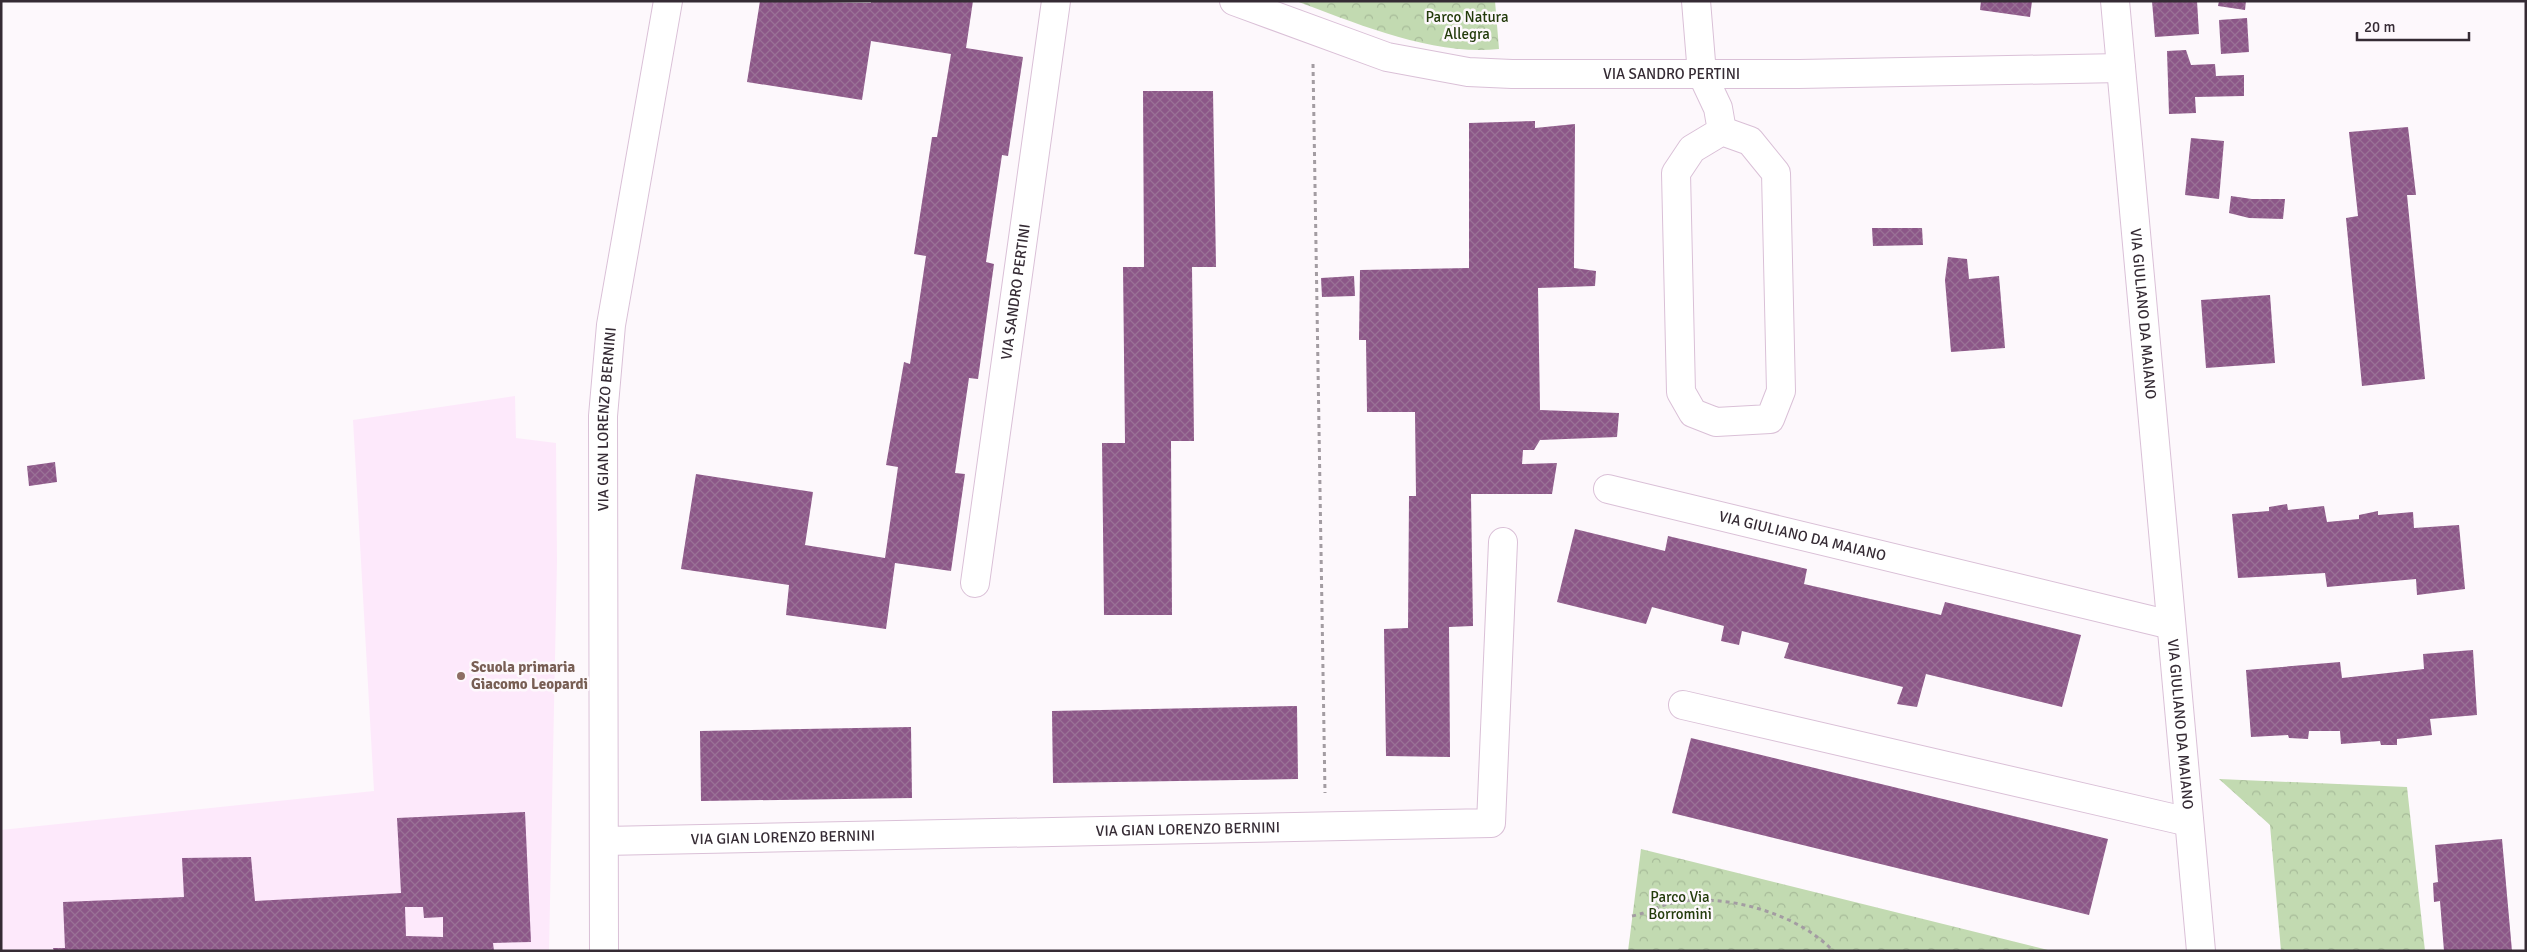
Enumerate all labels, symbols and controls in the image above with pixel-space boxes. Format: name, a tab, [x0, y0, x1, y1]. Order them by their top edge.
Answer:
park label: Parco Natura Allegra	[1425, 8, 1509, 43]
scale bar	[2357, 10, 2470, 42]
text: 20 m	[2364, 18, 2395, 36]
street label: VIA SANDRO PERTINI	[1603, 65, 1740, 83]
street label: VIA SANDRO PERTINI	[997, 223, 1034, 361]
street label: VIA GIULIANO DA MAIANO	[2127, 228, 2160, 400]
street label: VIA GIAN LORENZO BERNINI	[594, 326, 620, 511]
street label: VIA GIULIANO DA MAIANO	[1717, 507, 1888, 565]
street label: VIA GIULIANO DA MAIANO	[2164, 638, 2197, 810]
place label: Scuola primaria Giacomo Leopardi	[471, 658, 588, 693]
marker: Scuola primaria Giacomo Leopardi	[455, 670, 467, 682]
street label: VIA GIAN LORENZO BERNINI	[1096, 818, 1280, 840]
street label: VIA GIAN LORENZO BERNINI	[691, 826, 875, 848]
park label: Parco Via Borromini	[1648, 888, 1712, 923]

